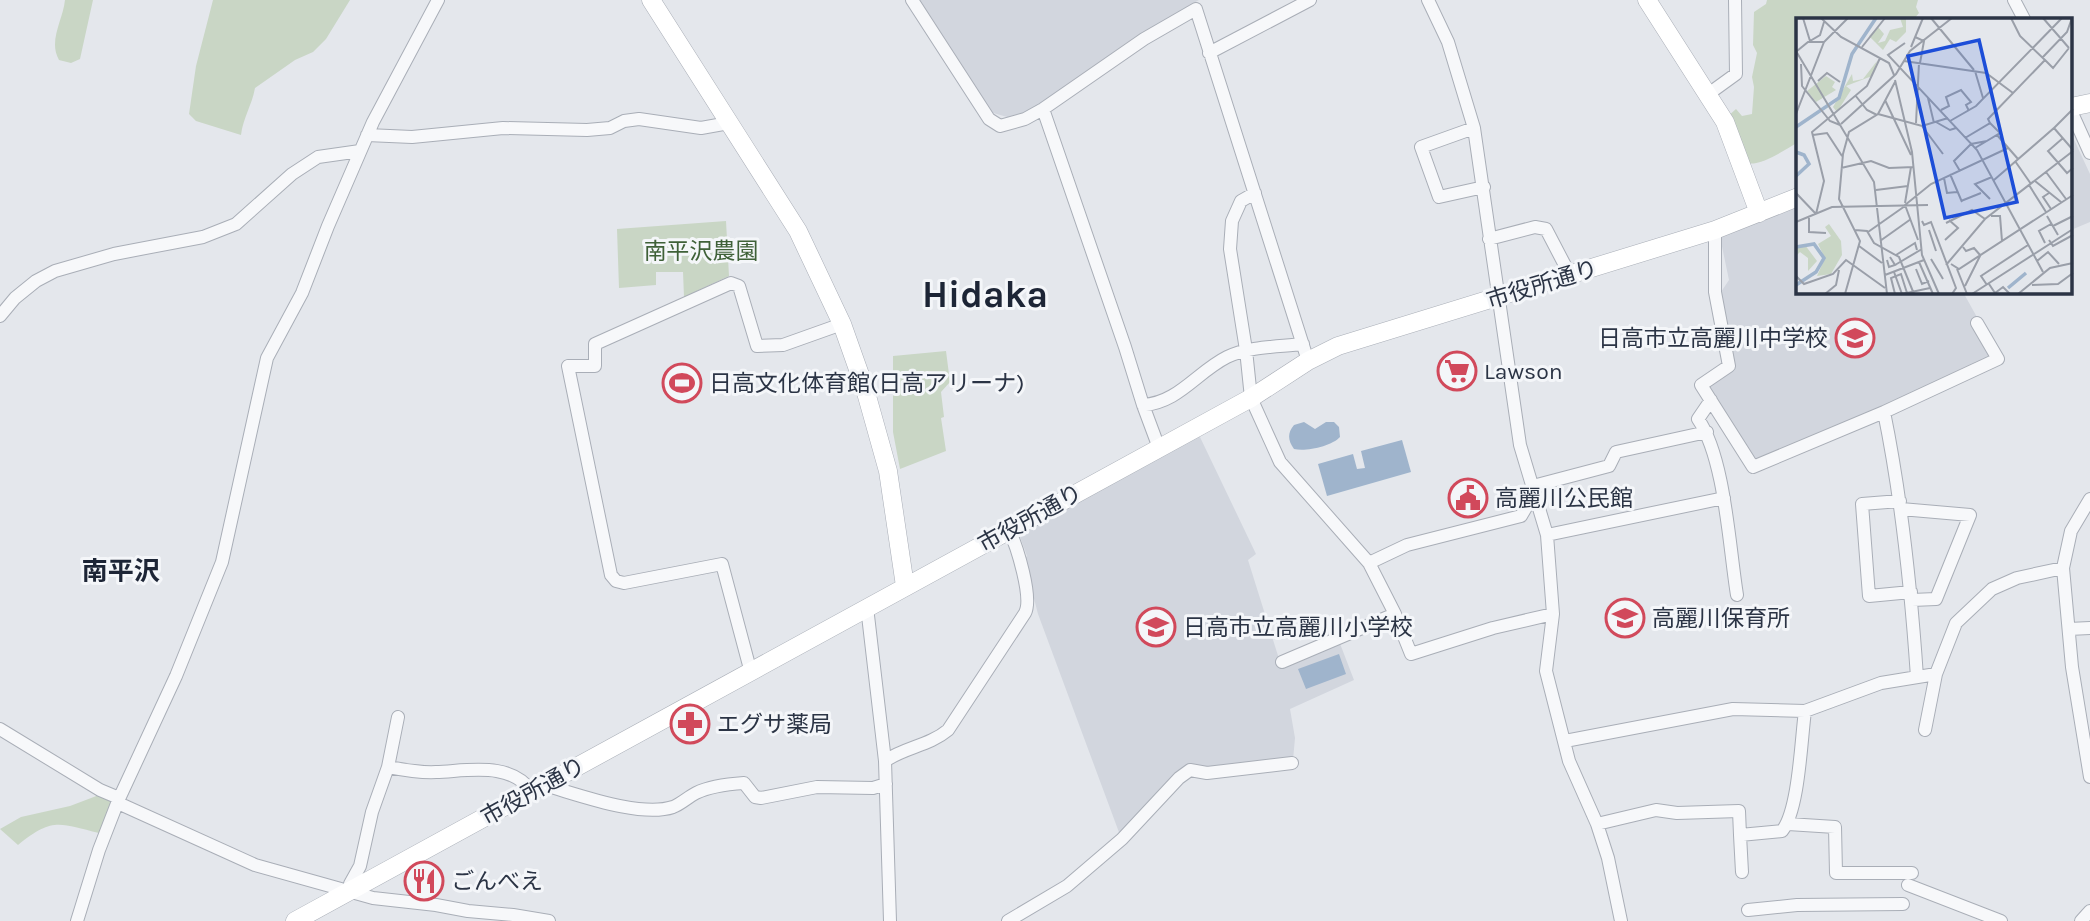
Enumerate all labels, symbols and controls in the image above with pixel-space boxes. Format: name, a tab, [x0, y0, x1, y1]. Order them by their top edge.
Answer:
inset map	[1796, 18, 2072, 294]
park label: 南平沢農園	[644, 238, 759, 265]
street label: 市役所通り	[1483, 255, 1601, 314]
district label: Hidaka	[922, 273, 1048, 316]
school or university icon: 日高市立高麗川中学校	[1834, 317, 1876, 359]
place label: 日高市立高麗川中学校	[1598, 325, 1828, 352]
supermarket icon: Lawson	[1436, 350, 1478, 392]
place label: Lawson	[1484, 358, 1563, 385]
sports icon: 日高文化体育館(日高アリーナ)	[661, 362, 703, 404]
place label: 日高文化体育館(日高アリーナ)	[709, 370, 1024, 397]
public building icon: 高麗川公民館	[1447, 477, 1489, 519]
street label: 市役所通り	[973, 479, 1087, 558]
place label: 高麗川公民館	[1495, 485, 1633, 512]
district label: 南平沢	[82, 556, 160, 587]
school or university icon: 高麗川保育所	[1604, 597, 1646, 639]
place label: 高麗川保育所	[1652, 605, 1790, 632]
school or university icon: 日高市立高麗川小学校	[1135, 606, 1177, 648]
place label: 日高市立高麗川小学校	[1183, 614, 1413, 641]
pharmacy icon: エグサ薬局	[669, 703, 711, 745]
place label: エグサ薬局	[717, 711, 832, 738]
street label: 市役所通り	[476, 752, 590, 831]
restaurant icon: ごんべえ	[403, 860, 445, 902]
place label: ごんべえ	[451, 868, 543, 895]

